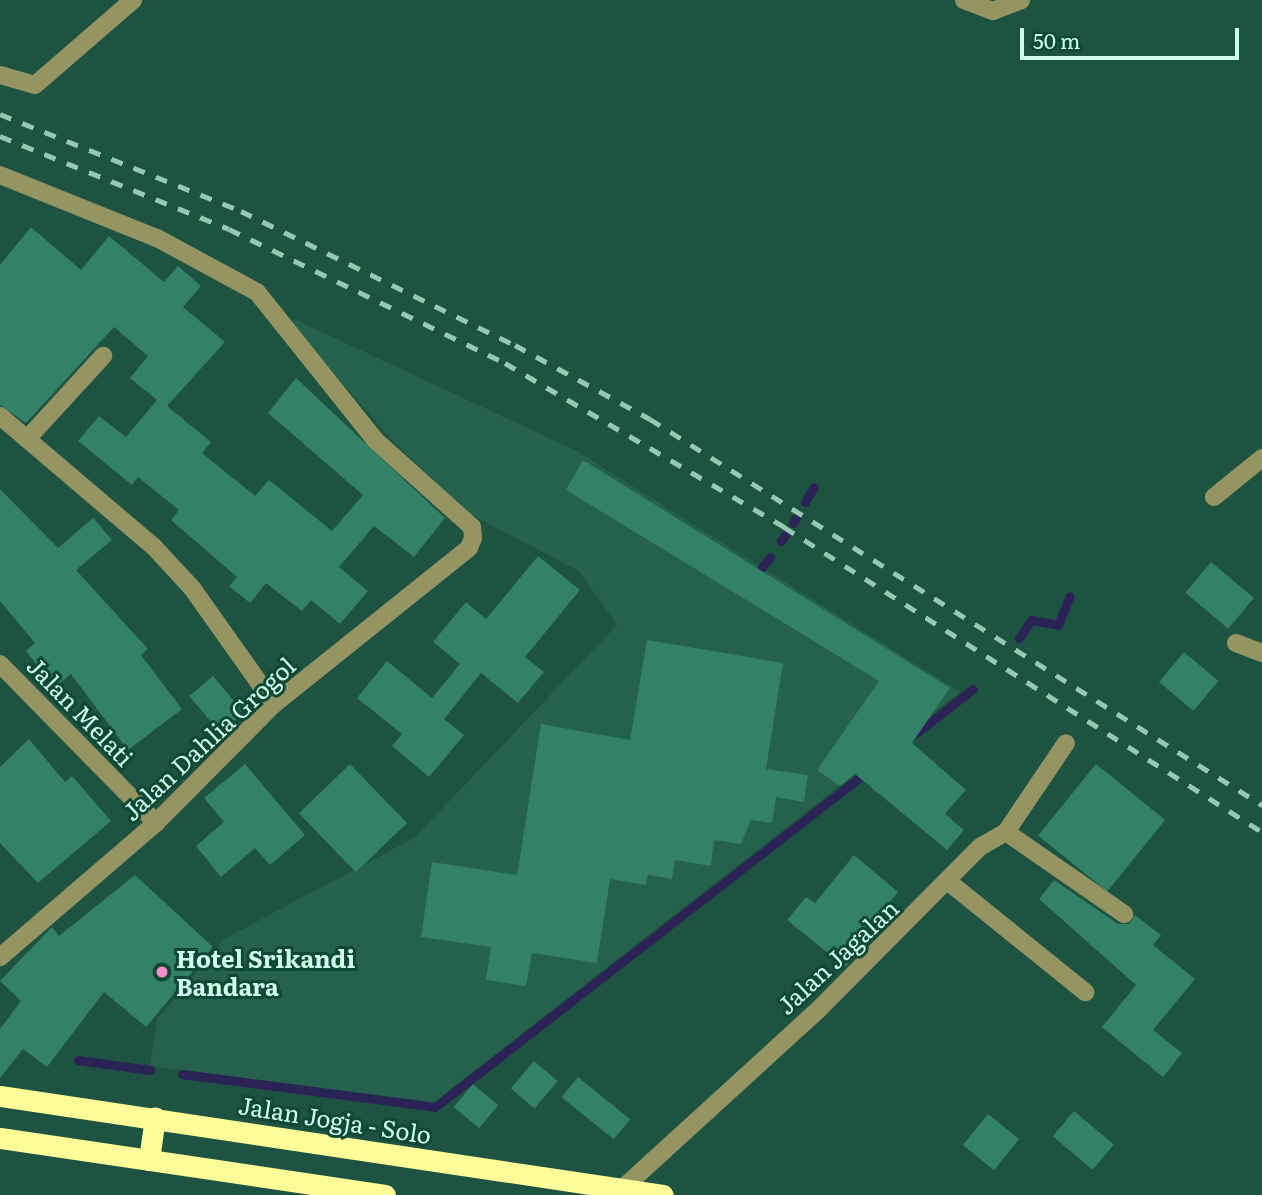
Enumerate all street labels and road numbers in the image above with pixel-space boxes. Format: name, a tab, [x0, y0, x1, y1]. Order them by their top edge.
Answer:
street label: Jalan Melati	[22, 650, 140, 772]
street label: Jalan Dahlia Grogol	[116, 651, 300, 825]
street label: Jalan Jagalan	[771, 893, 903, 1019]
street label: Jalan Jogja - Solo	[237, 1090, 433, 1148]

